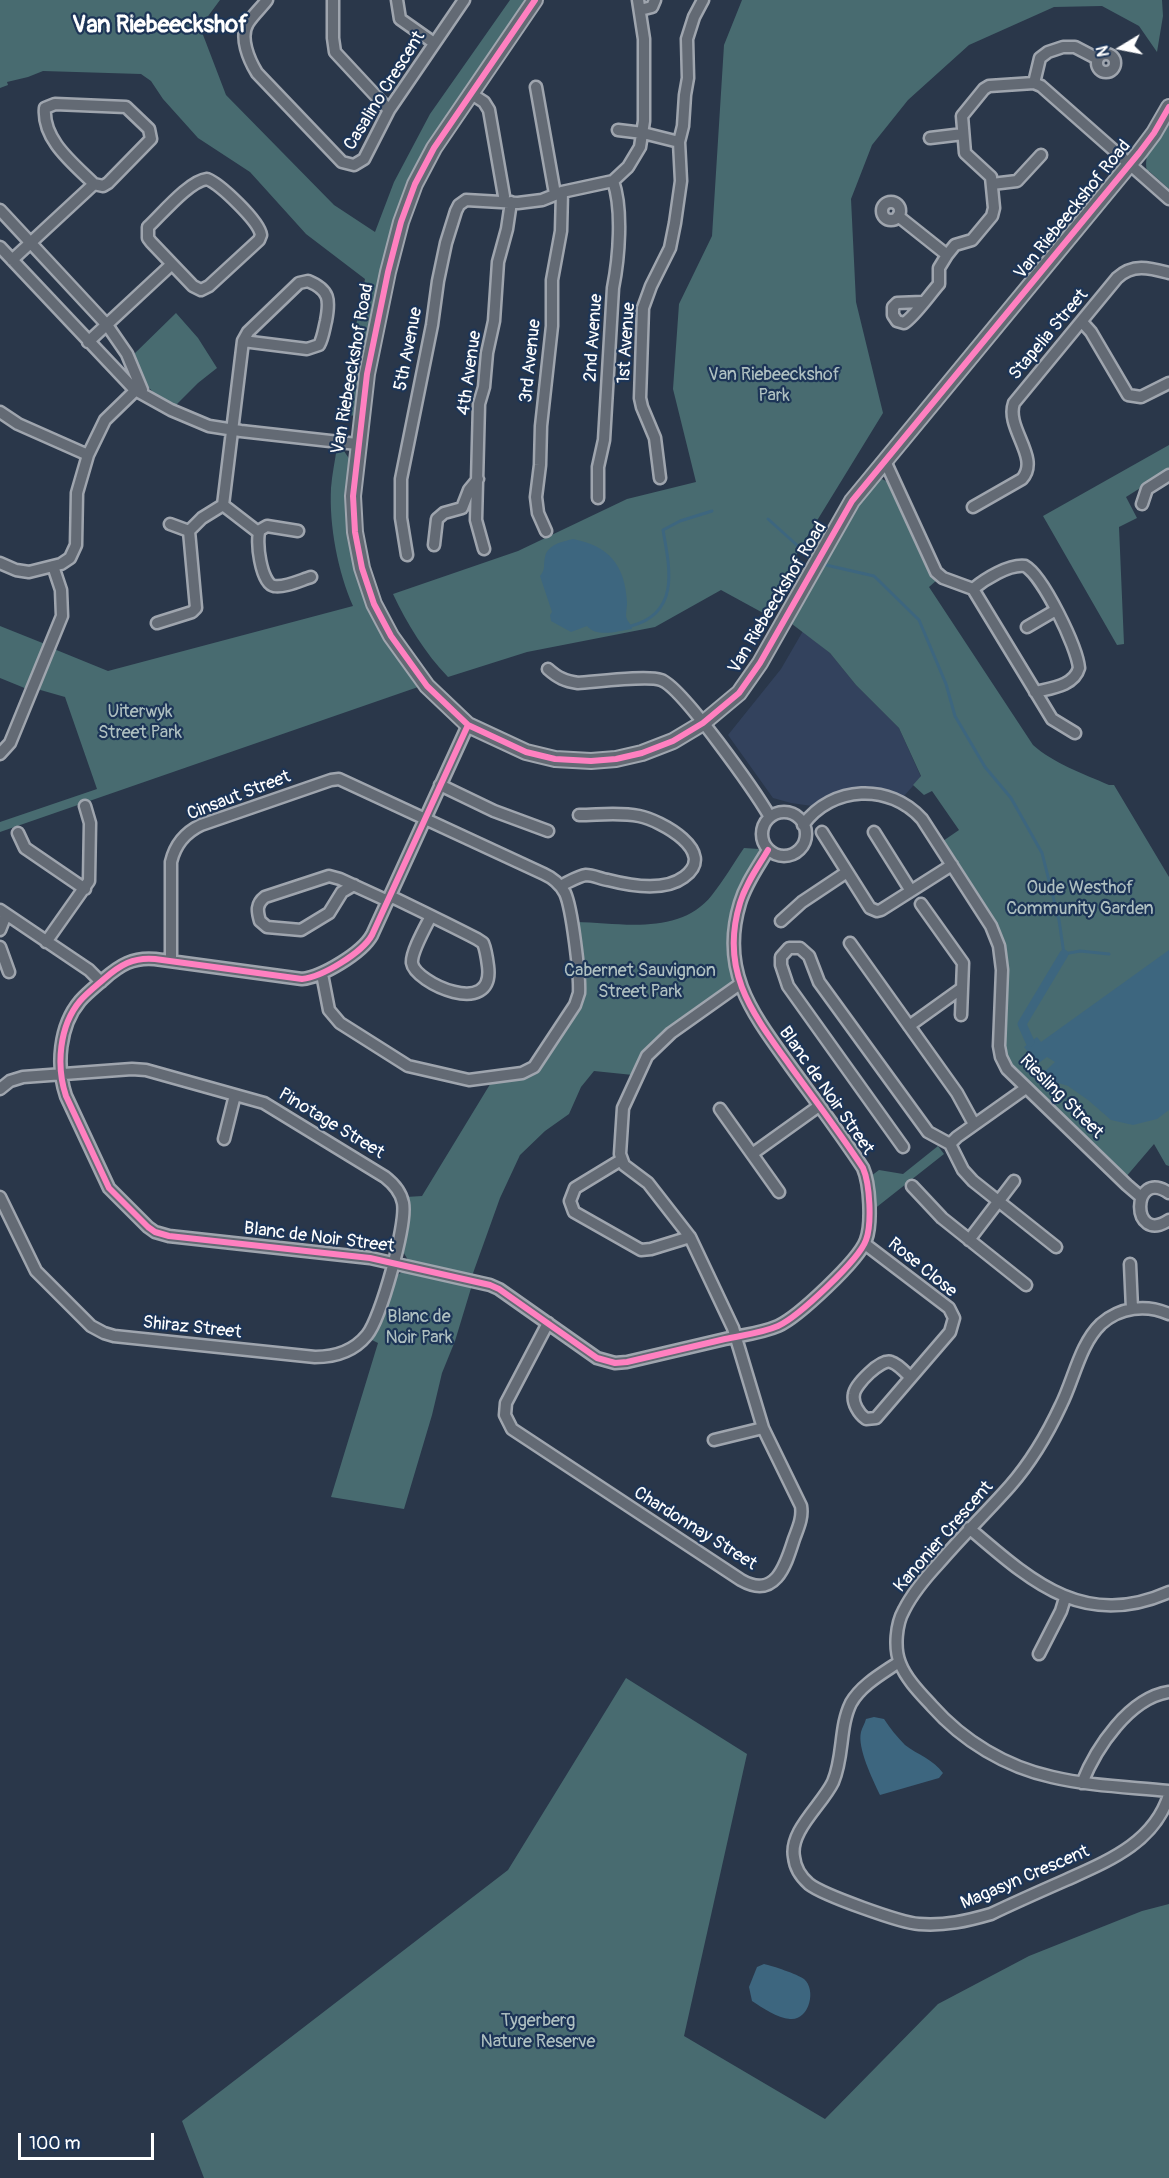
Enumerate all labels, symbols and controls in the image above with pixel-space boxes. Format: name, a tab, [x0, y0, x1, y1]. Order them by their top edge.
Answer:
district label: Van Riebeeckshof	[72, 12, 248, 40]
north arrow	[1091, 18, 1151, 78]
street label: Casalino Crescent	[340, 27, 430, 155]
text: N	[1092, 44, 1114, 58]
street label: Van Riebeeckshof Road	[1010, 136, 1136, 284]
street label: Van Riebeeckshof Road	[327, 282, 379, 456]
street label: Stapelia Street	[1005, 285, 1093, 385]
street label: 2nd Avenue	[580, 293, 608, 383]
street label: 1st Avenue	[613, 302, 641, 384]
street label: 5th Avenue	[390, 305, 428, 393]
street label: 3rd Avenue	[516, 318, 546, 404]
street label: 4th Avenue	[453, 329, 487, 417]
park label: Van Riebeeckshof Park	[708, 364, 840, 406]
street label: Van Riebeeckshof Road	[724, 518, 832, 678]
park label: Uiterwyk Street Park	[98, 701, 182, 744]
street label: Cinsaut Street	[184, 766, 294, 826]
park label: Oude Westhof Community Garden	[1006, 877, 1154, 920]
park label: Cabernet Sauvignon Street Park	[564, 960, 716, 1002]
street label: Blanc de Noir Street	[774, 1023, 878, 1159]
street label: Riesling Street	[1015, 1051, 1107, 1143]
street label: Pinotage Street	[274, 1084, 388, 1164]
street label: Blanc de Noir Street	[242, 1218, 396, 1258]
street label: Rose Close	[883, 1234, 961, 1302]
park label: Blanc de Noir Park	[386, 1306, 452, 1348]
street label: Shiraz Street	[142, 1312, 242, 1344]
street label: Kanonier Crescent	[890, 1477, 998, 1597]
street label: Chardonnay Street	[629, 1482, 761, 1576]
street label: Magasyn Crescent	[957, 1841, 1093, 1915]
park label: Tygerberg Nature Reserve	[481, 2010, 595, 2052]
scale bar	[21, 2121, 158, 2159]
text: 100 m	[29, 2132, 81, 2155]

